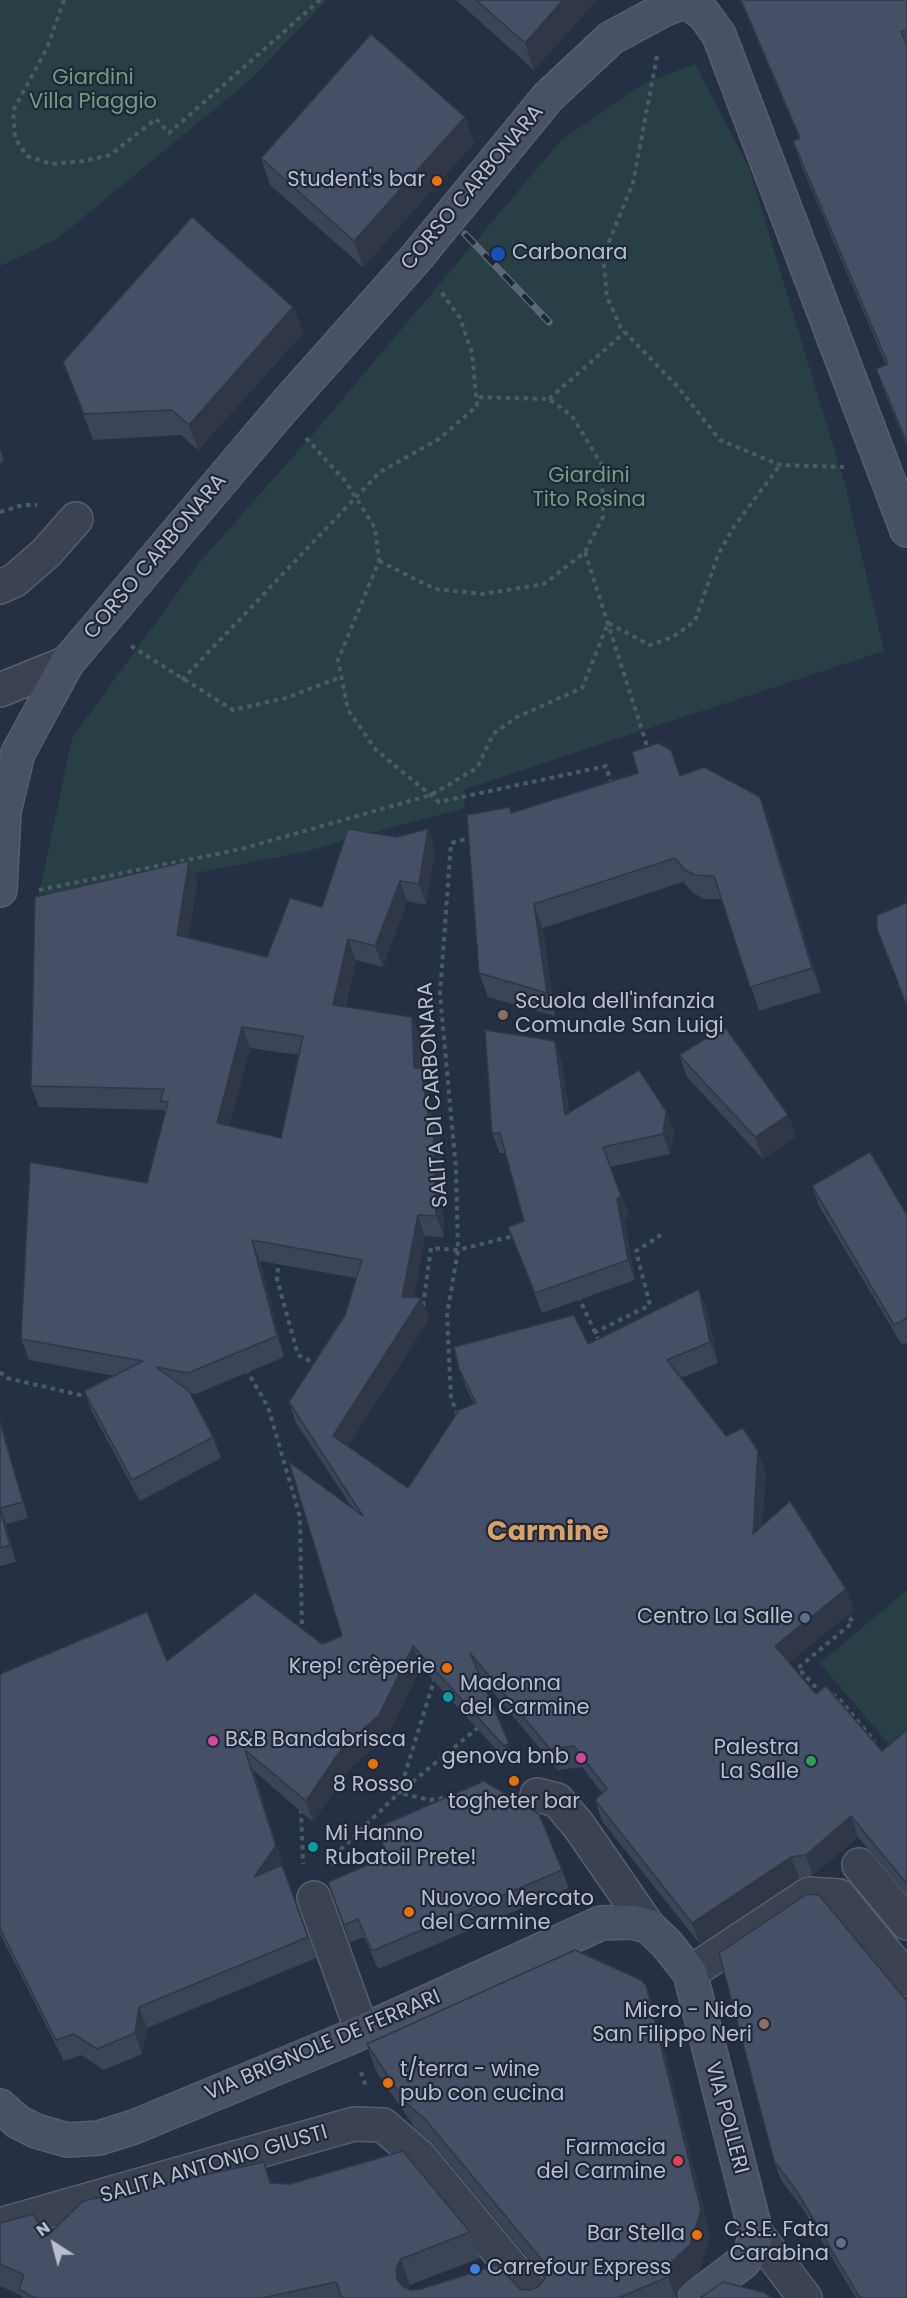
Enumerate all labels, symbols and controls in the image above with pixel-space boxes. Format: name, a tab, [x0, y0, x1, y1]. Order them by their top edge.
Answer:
park label: Giardini Villa Piaggio	[29, 66, 157, 116]
street label: CORSO CARBONARA	[396, 100, 550, 276]
place label: Student's bar	[287, 168, 425, 194]
marker: Student's bar	[430, 174, 444, 188]
place label: Carbonara	[512, 241, 628, 267]
marker: Carbonara	[489, 245, 507, 263]
park label: Giardini Tito Rosina	[532, 464, 646, 514]
street label: CORSO CARBONARA	[79, 469, 233, 645]
street label: SALITA DI CARBONARA	[414, 981, 454, 1209]
place label: Scuola dell'infanzia Comunale San Luigi	[515, 990, 724, 1040]
marker: Scuola dell'infanzia Comunale San Luigi	[496, 1008, 510, 1022]
district label: Carmine	[487, 1517, 609, 1549]
place label: Centro La Salle	[637, 1605, 793, 1631]
marker: Centro La Salle	[798, 1611, 812, 1625]
place label: Krep! crèperie	[289, 1655, 435, 1681]
marker: Krep! crèperie	[440, 1661, 454, 1675]
place label: Madonna del Carmine	[460, 1672, 589, 1722]
marker: Madonna del Carmine	[441, 1690, 455, 1704]
place label: B&B Bandabrisca	[225, 1728, 406, 1754]
marker: B&B Bandabrisca	[206, 1734, 220, 1748]
place label: Palestra La Salle	[714, 1736, 799, 1786]
place label: genova bnb	[441, 1745, 569, 1771]
marker: genova bnb	[574, 1751, 588, 1765]
marker: Palestra La Salle	[804, 1754, 818, 1768]
marker: 8 Rosso	[366, 1757, 380, 1771]
place label: 8 Rosso	[333, 1773, 413, 1799]
marker: togheter bar	[507, 1774, 521, 1788]
place label: togheter bar	[448, 1790, 580, 1816]
place label: Mi Hanno Rubatoil Prete!	[325, 1822, 477, 1872]
marker: Mi Hanno Rubatoil Prete!	[306, 1840, 320, 1854]
place label: Nuovoo Mercato del Carmine	[421, 1887, 594, 1937]
marker: Nuovoo Mercato del Carmine	[402, 1905, 416, 1919]
street label: VIA BRIGNOLE DE FERRARI	[202, 1985, 444, 2107]
place label: Micro - Nido San Filippo Neri	[592, 1999, 752, 2049]
marker: Micro - Nido San Filippo Neri	[757, 2017, 771, 2031]
place label: t/terra - wine pub con cucina	[400, 2058, 564, 2108]
street label: VIA POLLERI	[699, 2059, 753, 2177]
marker: t/terra - wine pub con cucina	[381, 2076, 395, 2090]
street label: SALITA ANTONIO GIUSTI	[97, 2120, 331, 2210]
place label: Farmacia del Carmine	[537, 2136, 666, 2186]
marker: Farmacia del Carmine	[671, 2154, 685, 2168]
north arrow	[24, 2214, 84, 2274]
text: N	[31, 2216, 55, 2242]
place label: C.S.E. Fata Carabina	[724, 2218, 829, 2268]
place label: Bar Stella	[587, 2222, 685, 2248]
marker: Bar Stella	[690, 2228, 704, 2242]
marker: C.S.E. Fata Carabina	[834, 2236, 848, 2250]
place label: Carrefour Express	[487, 2256, 671, 2282]
marker: Carrefour Express	[468, 2262, 482, 2276]

